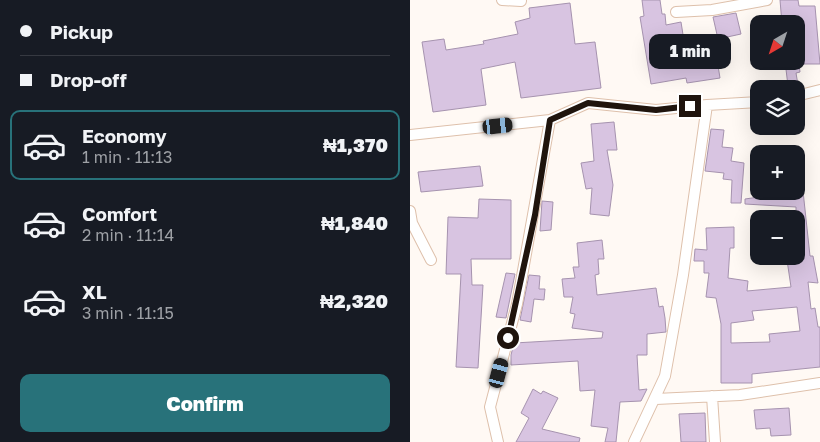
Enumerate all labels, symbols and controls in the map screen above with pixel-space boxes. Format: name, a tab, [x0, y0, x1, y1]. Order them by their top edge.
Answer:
north arrow	[750, 15, 805, 70]
map controls	[750, 15, 805, 265]
text: Pickup	[50, 20, 113, 43]
callout: 1 min	[649, 34, 731, 68]
text: 1 min	[670, 41, 710, 61]
text: Drop-off	[50, 68, 127, 91]
button: layers	[750, 80, 805, 135]
route end	[679, 95, 701, 117]
car	[482, 117, 513, 135]
icon: car	[22, 123, 67, 168]
text: Economy	[82, 124, 167, 147]
text: ₦1,370	[323, 133, 388, 156]
button: +	[750, 145, 805, 200]
text: 1 min · 11:13	[82, 147, 172, 167]
icon: car	[22, 201, 67, 246]
text: Comfort	[82, 202, 157, 225]
button: −	[750, 210, 805, 265]
text: ₦1,840	[321, 211, 388, 234]
text: 2 min · 11:14	[82, 225, 174, 245]
icon: car	[22, 279, 67, 324]
text: XL	[82, 280, 107, 303]
text: ₦2,320	[320, 289, 388, 312]
text: 3 min · 11:15	[82, 303, 174, 323]
route start	[497, 327, 519, 349]
car	[487, 357, 510, 389]
button: Confirm	[20, 374, 390, 432]

